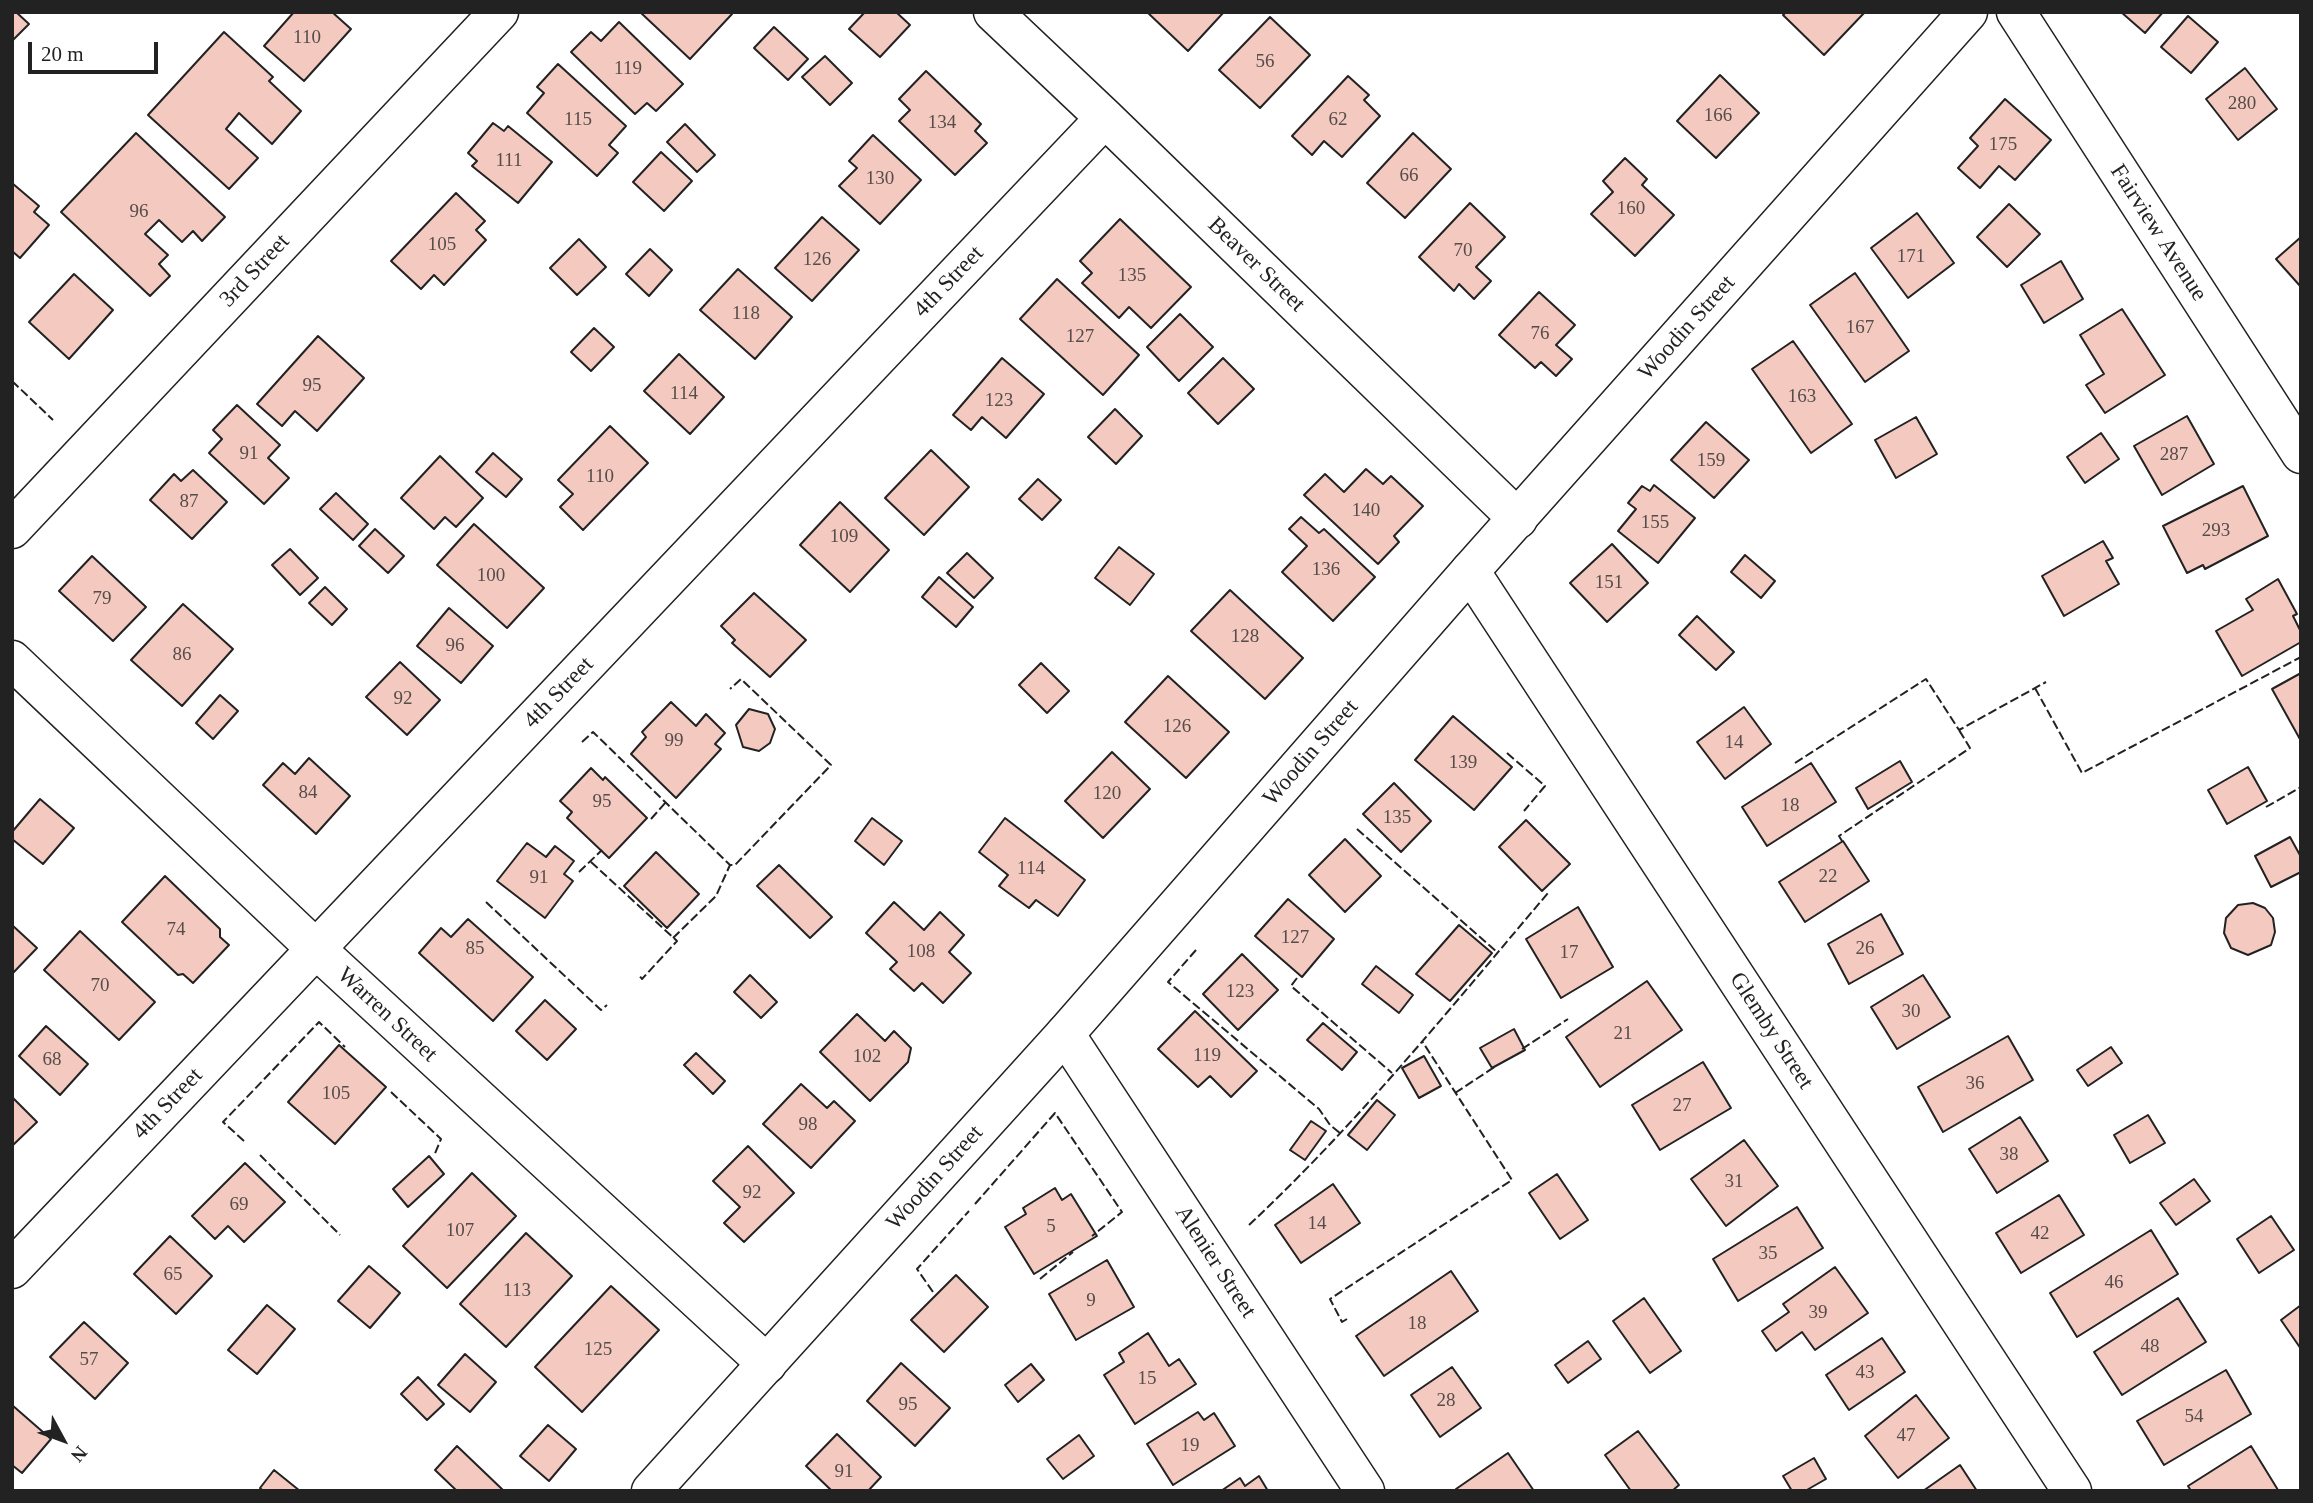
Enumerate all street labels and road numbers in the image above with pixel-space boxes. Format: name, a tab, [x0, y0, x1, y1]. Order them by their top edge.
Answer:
street label: Fairview Avenue	[2104, 160, 2212, 306]
street label: Beaver Street	[1202, 212, 1310, 318]
street label: 3rd Street	[214, 229, 296, 313]
street label: 4th Street	[908, 240, 990, 324]
street label: Woodin Street	[1633, 270, 1741, 386]
street label: 4th Street	[518, 651, 600, 735]
street label: Woodin Street	[1257, 694, 1365, 812]
street label: Warren Street	[331, 962, 443, 1068]
street label: Glemby Street	[1723, 968, 1819, 1094]
street label: 4th Street	[127, 1062, 209, 1146]
street label: Woodin Street	[881, 1120, 989, 1236]
street label: Alenier Street	[1168, 1201, 1262, 1323]

